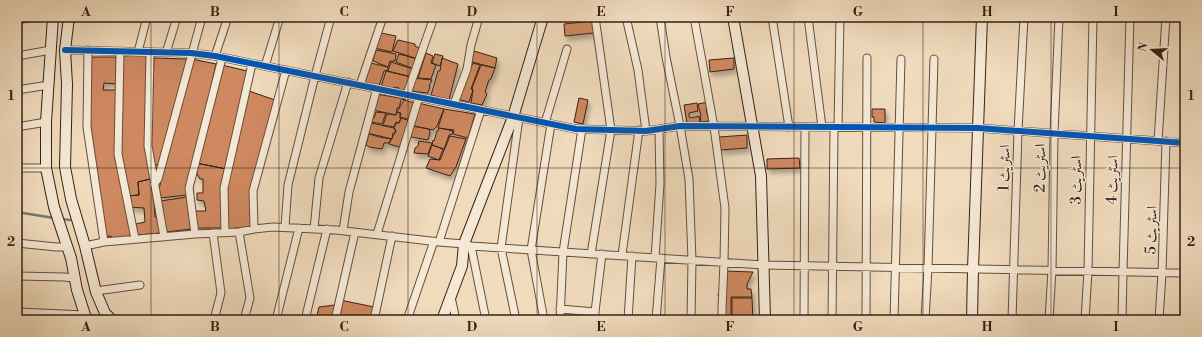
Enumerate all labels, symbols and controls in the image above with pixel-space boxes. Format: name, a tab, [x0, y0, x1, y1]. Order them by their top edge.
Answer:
text: A	[80, 4, 91, 20]
text: B	[210, 4, 220, 20]
text: C	[339, 4, 349, 20]
text: D	[467, 4, 477, 20]
text: E	[596, 4, 606, 20]
text: F	[725, 4, 735, 20]
text: G	[853, 4, 864, 20]
text: H	[982, 4, 993, 20]
text: I	[1113, 4, 1119, 20]
north arrow	[1132, 30, 1172, 70]
text: N	[1135, 41, 1152, 54]
text: 1	[8, 88, 15, 104]
text: 1	[1188, 88, 1195, 104]
street label: اسٹریٹ 2	[1031, 143, 1050, 193]
street label: اسٹریٹ 1	[994, 144, 1015, 192]
street label: اسٹریٹ 4	[1102, 155, 1123, 205]
street label: اسٹریٹ 3	[1067, 156, 1086, 204]
street label: اسٹریٹ 5	[1141, 205, 1162, 255]
text: 2	[7, 234, 15, 250]
text: 2	[1187, 234, 1195, 250]
text: A	[80, 319, 91, 335]
text: B	[210, 319, 220, 335]
text: C	[339, 319, 349, 335]
text: D	[467, 319, 477, 335]
text: E	[596, 319, 606, 335]
text: F	[725, 319, 735, 335]
text: G	[853, 319, 864, 335]
text: H	[982, 319, 993, 335]
text: I	[1113, 319, 1119, 335]

